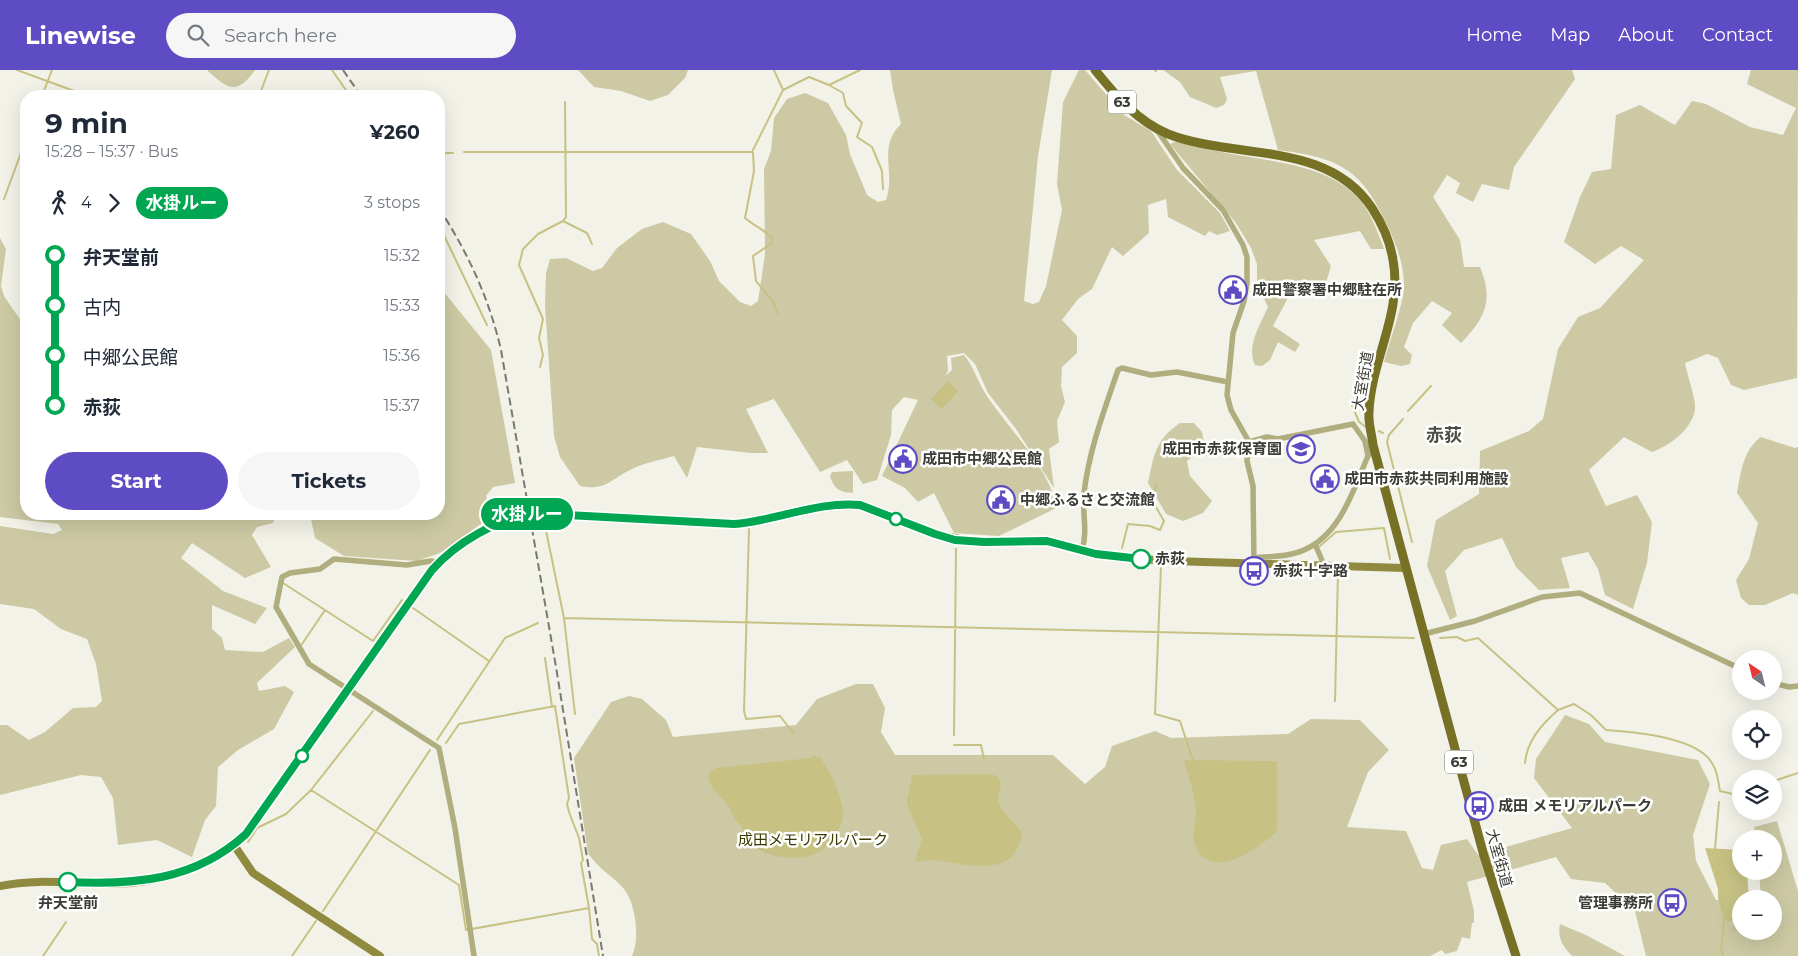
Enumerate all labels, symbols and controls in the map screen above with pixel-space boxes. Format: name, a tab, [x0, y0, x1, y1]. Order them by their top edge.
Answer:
search box	[166, 13, 516, 58]
text: Linewise	[25, 21, 136, 50]
icon: search	[184, 21, 212, 49]
text: Search here	[224, 24, 337, 47]
text: Home	[1466, 24, 1522, 46]
text: Map	[1550, 24, 1590, 46]
text: About	[1618, 24, 1674, 46]
text: Contact	[1702, 24, 1773, 46]
road number: 63	[1108, 91, 1136, 114]
text: 9 min	[45, 106, 128, 140]
text: ¥260	[370, 121, 420, 144]
text: 15:28 – 15:37 · Bus	[45, 142, 178, 161]
icon: walk	[45, 189, 73, 217]
icon: forward	[100, 189, 128, 217]
text: 水掛ルー	[146, 192, 218, 214]
text: 4	[81, 193, 92, 212]
text: 3 stops	[364, 193, 420, 212]
text: 弁天堂前	[83, 246, 159, 269]
text: 15:32	[384, 246, 420, 265]
public building icon: 成田警察署中郷駐在所	[1218, 275, 1248, 305]
place label: 成田警察署中郷駐在所	[1252, 280, 1402, 299]
text: 古内	[83, 296, 121, 319]
text: 15:33	[384, 296, 420, 315]
text: 中郷公民館	[83, 346, 178, 369]
text: 15:36	[383, 346, 420, 365]
street label: 大室街道	[1348, 350, 1377, 412]
text: 赤荻	[83, 396, 121, 419]
text: 15:37	[384, 396, 420, 415]
district label: 赤荻	[1426, 424, 1462, 446]
school or university icon: 成田市赤荻保育園	[1286, 434, 1316, 464]
place label: 成田市赤荻保育園	[1162, 439, 1282, 458]
public building icon: 成田市中郷公民館	[888, 444, 918, 474]
place label: 成田市中郷公民館	[922, 449, 1042, 468]
button: Start	[45, 452, 228, 510]
button: Tickets	[238, 452, 420, 510]
public building icon: 成田市赤荻共同利用施設	[1310, 464, 1340, 494]
place label: 成田市赤荻共同利用施設	[1344, 469, 1509, 488]
public building icon: 中郷ふるさと交流館	[986, 485, 1016, 515]
place label: 中郷ふるさと交流館	[1020, 490, 1155, 509]
line badge: 水掛ルー	[492, 498, 562, 530]
text: 水掛ルー	[491, 503, 563, 525]
unlabelled marker	[889, 512, 903, 526]
marker: 赤荻	[1131, 549, 1151, 569]
place label: 赤荻	[1155, 549, 1185, 568]
bus stop icon: 赤荻十字路	[1239, 556, 1269, 586]
place label: 赤荻十字路	[1273, 561, 1348, 580]
north arrow	[1732, 650, 1782, 700]
map controls	[1732, 650, 1782, 940]
button: locate	[1732, 710, 1782, 760]
unlabelled marker	[295, 749, 309, 763]
road number: 63	[1445, 750, 1473, 774]
button: layers	[1732, 770, 1782, 820]
bus stop icon: 成田 メモリアルパーク	[1464, 791, 1494, 821]
place label: 成田 メモリアルパーク	[1498, 796, 1652, 815]
street label: 大室街道	[1482, 826, 1517, 889]
park label: 成田メモリアルパーク	[738, 830, 888, 849]
button: +	[1732, 830, 1782, 880]
marker: 弁天堂前	[58, 872, 78, 892]
bus stop icon: 管理事務所	[1657, 888, 1687, 918]
button: −	[1732, 890, 1782, 940]
place label: 弁天堂前	[38, 893, 98, 912]
place label: 管理事務所	[1578, 893, 1653, 912]

